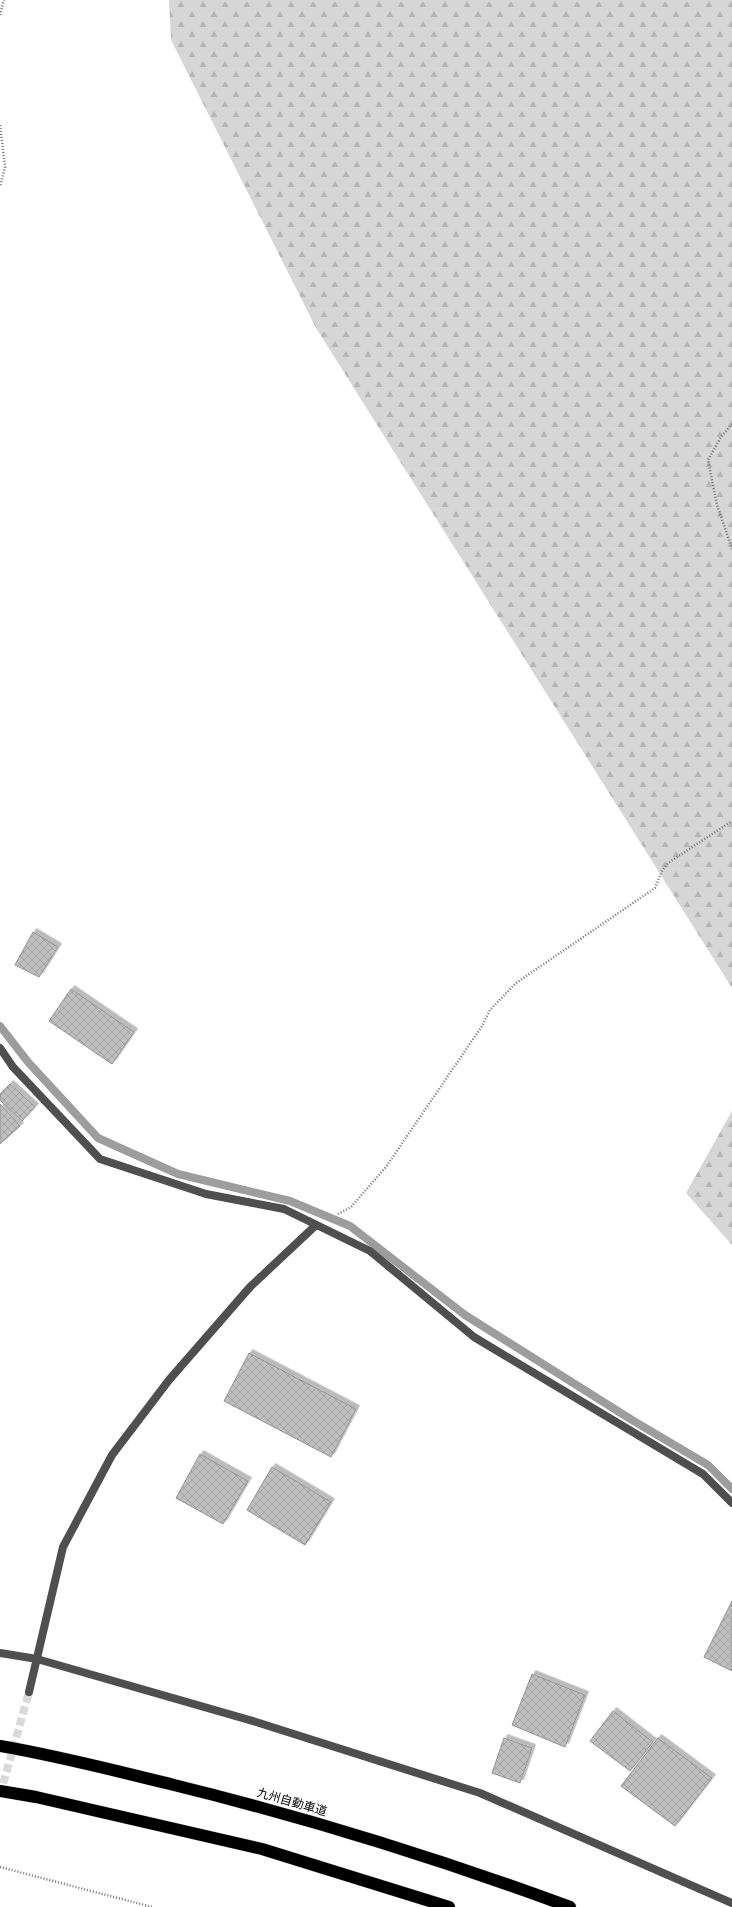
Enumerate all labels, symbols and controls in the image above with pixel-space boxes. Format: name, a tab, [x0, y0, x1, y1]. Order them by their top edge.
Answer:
street label: 九州自動車道	[255, 1783, 329, 1820]

